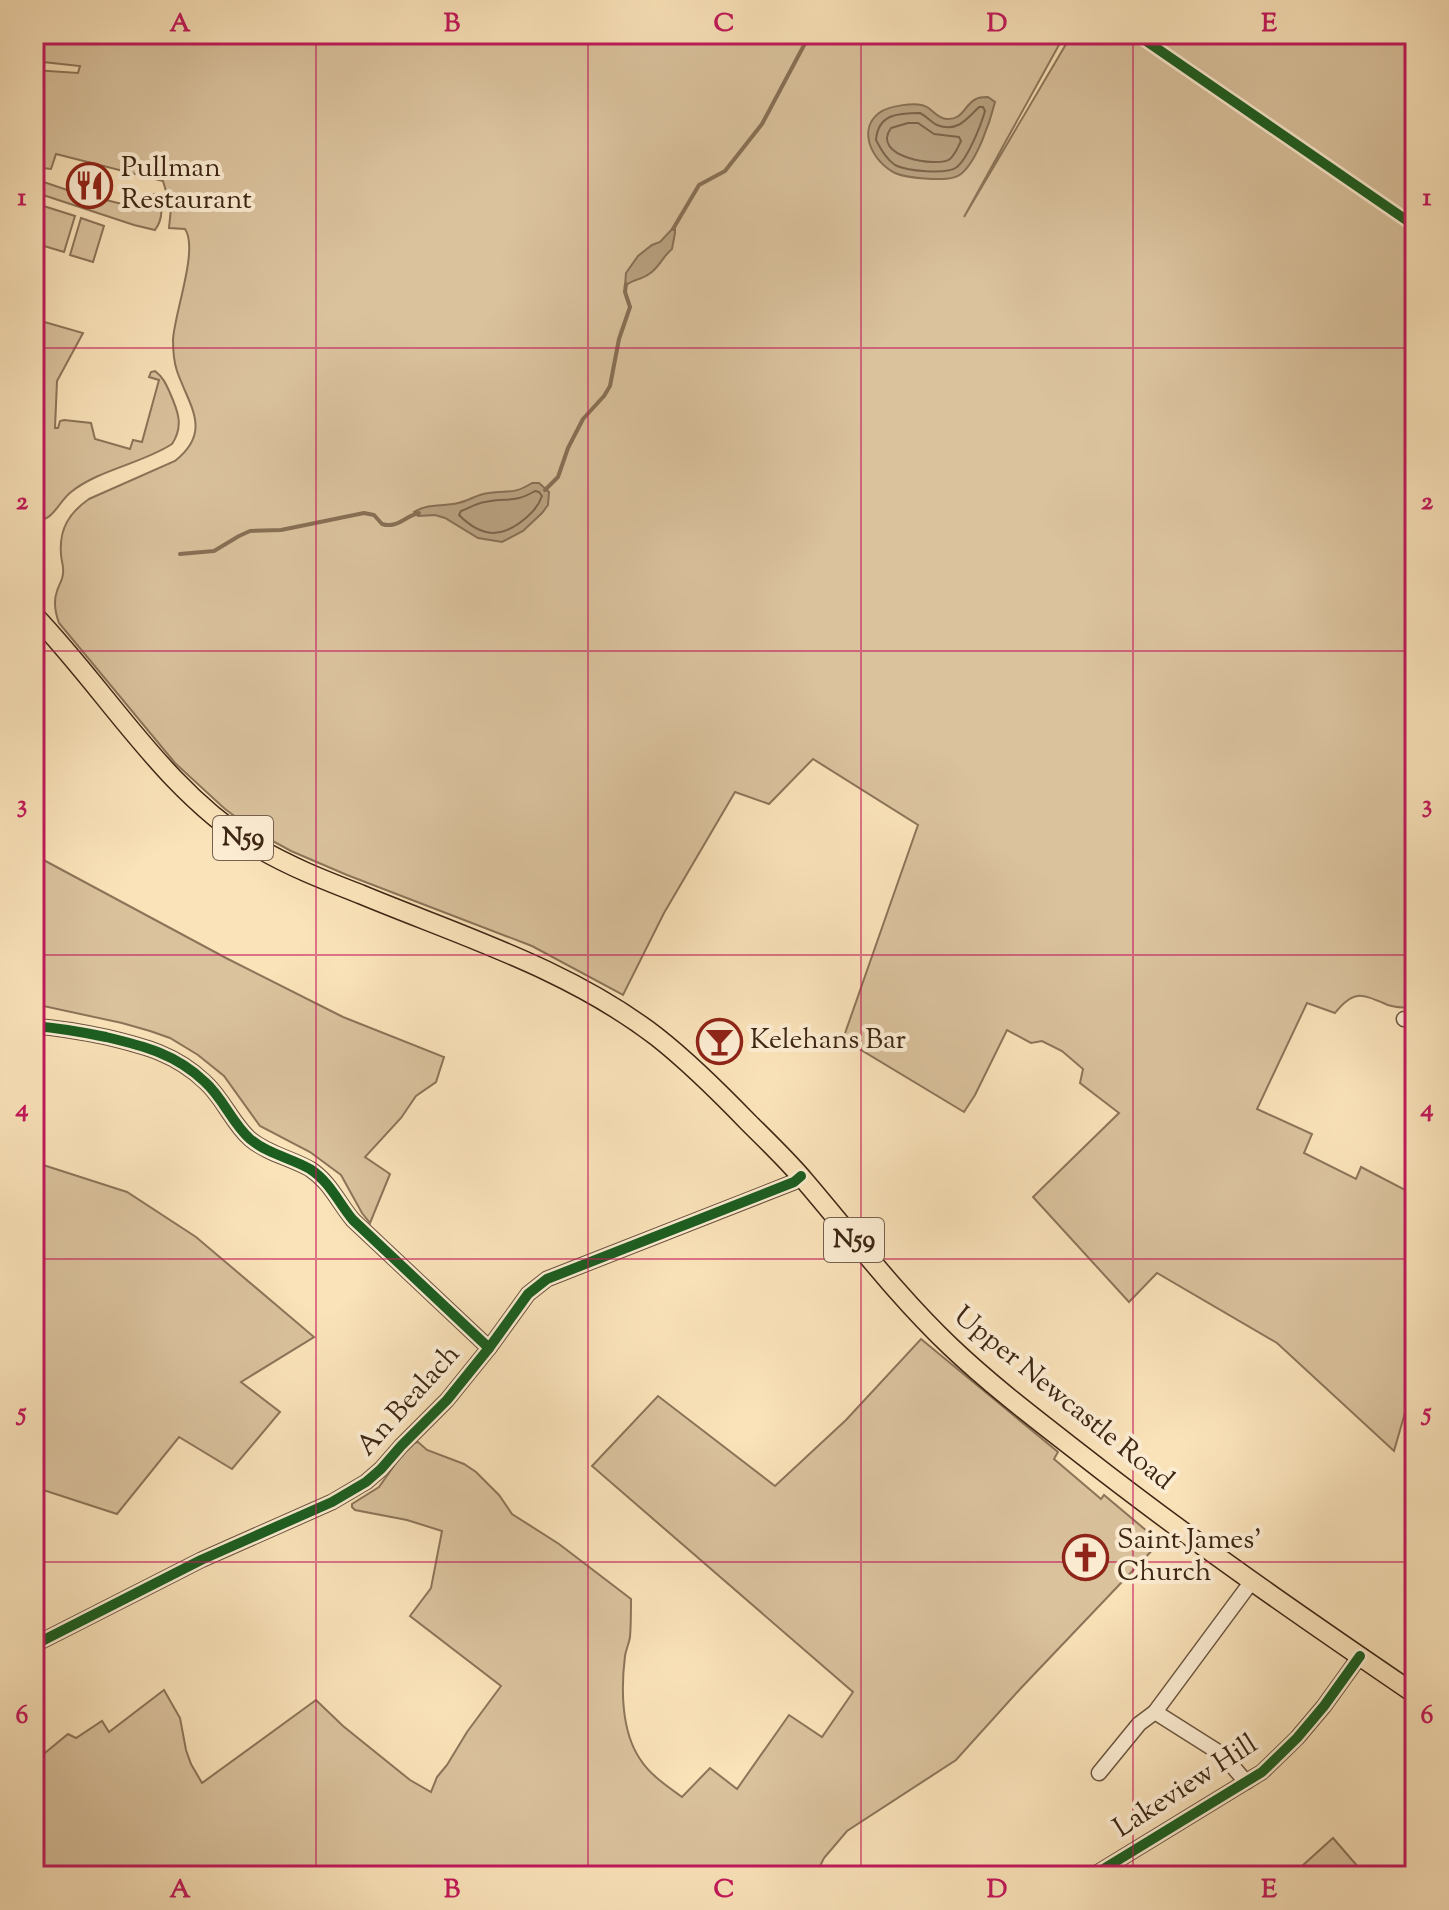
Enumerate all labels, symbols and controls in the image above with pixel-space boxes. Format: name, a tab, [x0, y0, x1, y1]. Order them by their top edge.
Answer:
text: A	[169, 6, 191, 43]
text: B	[444, 6, 461, 43]
text: C	[714, 6, 734, 43]
text: D	[987, 6, 1007, 43]
text: E	[1261, 6, 1277, 43]
place label: Pullman Restaurant	[121, 149, 252, 221]
restaurant icon: Pullman Restaurant	[66, 161, 114, 209]
text: 1	[18, 180, 27, 217]
text: 1	[1423, 180, 1432, 217]
text: 2	[16, 484, 29, 521]
text: 2	[1421, 484, 1434, 521]
text: 3	[17, 787, 27, 824]
text: 3	[1422, 787, 1432, 824]
road number: N59	[213, 816, 273, 860]
bar icon: Kelehans Bar	[695, 1017, 743, 1065]
place label: Kelehans Bar	[750, 1021, 906, 1061]
text: 4	[14, 1091, 29, 1128]
text: 4	[1419, 1091, 1434, 1128]
road number: N59	[824, 1218, 884, 1262]
street label: Upper Newcastle Road	[944, 1297, 1182, 1501]
street label: An Bealach	[348, 1336, 470, 1466]
text: 5	[16, 1395, 27, 1432]
text: 5	[1421, 1395, 1432, 1432]
place label: Saint James' Church	[1117, 1521, 1262, 1593]
church icon: Saint James' Church	[1062, 1533, 1110, 1581]
text: 6	[16, 1698, 29, 1735]
text: 6	[1421, 1698, 1434, 1735]
street label: Lakeview Hill	[1106, 1725, 1266, 1849]
text: A	[169, 1872, 191, 1909]
text: B	[444, 1872, 461, 1909]
text: C	[714, 1872, 734, 1909]
text: D	[987, 1872, 1007, 1909]
text: E	[1261, 1872, 1277, 1909]

